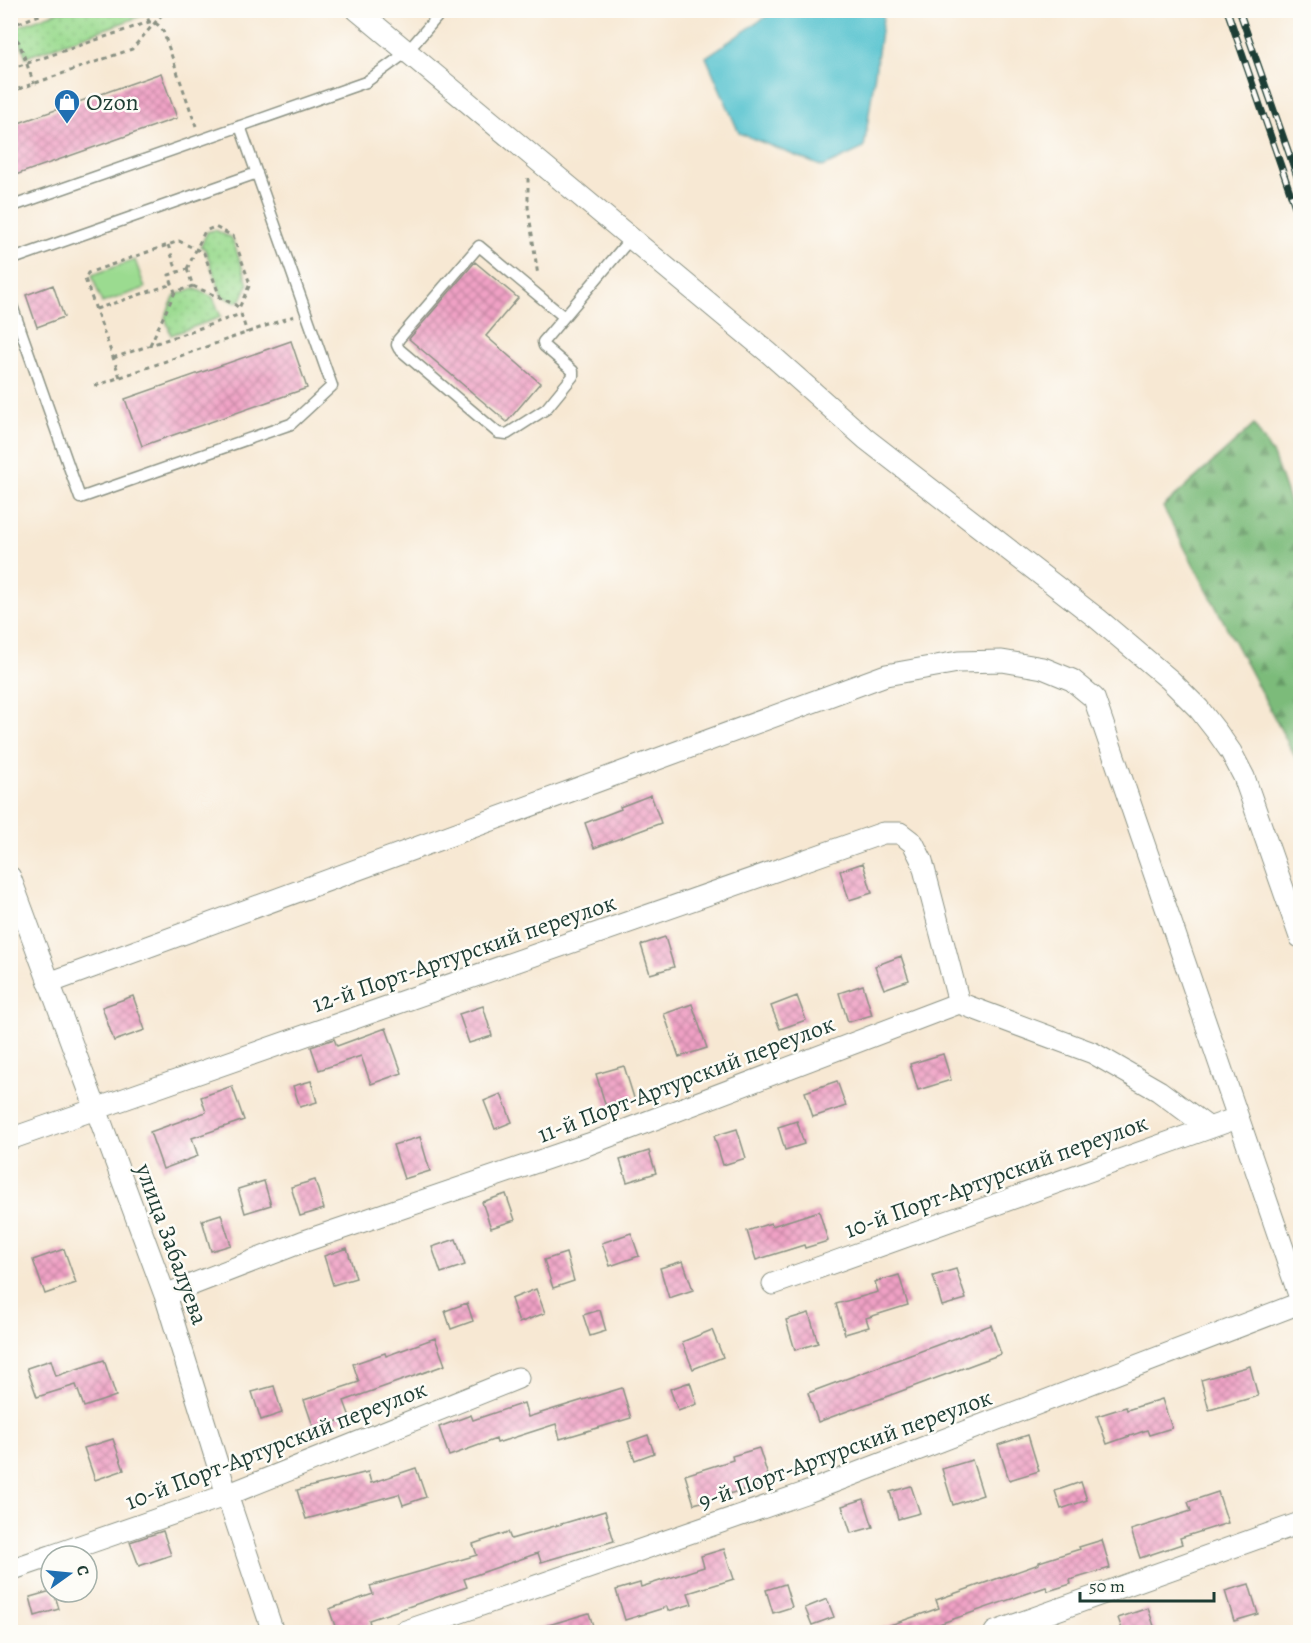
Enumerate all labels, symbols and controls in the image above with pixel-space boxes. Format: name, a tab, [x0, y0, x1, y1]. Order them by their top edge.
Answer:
place label: Ozon	[86, 86, 139, 118]
shop icon: Ozon	[52, 87, 82, 125]
street label: 12-й Порт-Артурский переулок	[308, 886, 620, 1020]
street label: 11-й Порт-Артурский переулок	[533, 1007, 839, 1151]
street label: 10-й Порт-Артурский переулок	[840, 1106, 1152, 1246]
street label: улица Забалуева	[128, 1158, 216, 1329]
street label: 10-й Порт-Артурский переулок	[121, 1373, 431, 1517]
street label: 9-й Порт-Артурский переулок	[694, 1381, 996, 1517]
north arrow	[39, 1544, 99, 1604]
text: С	[71, 1563, 94, 1578]
scale bar	[1080, 1565, 1214, 1603]
text: 50 m	[1089, 1574, 1125, 1598]

